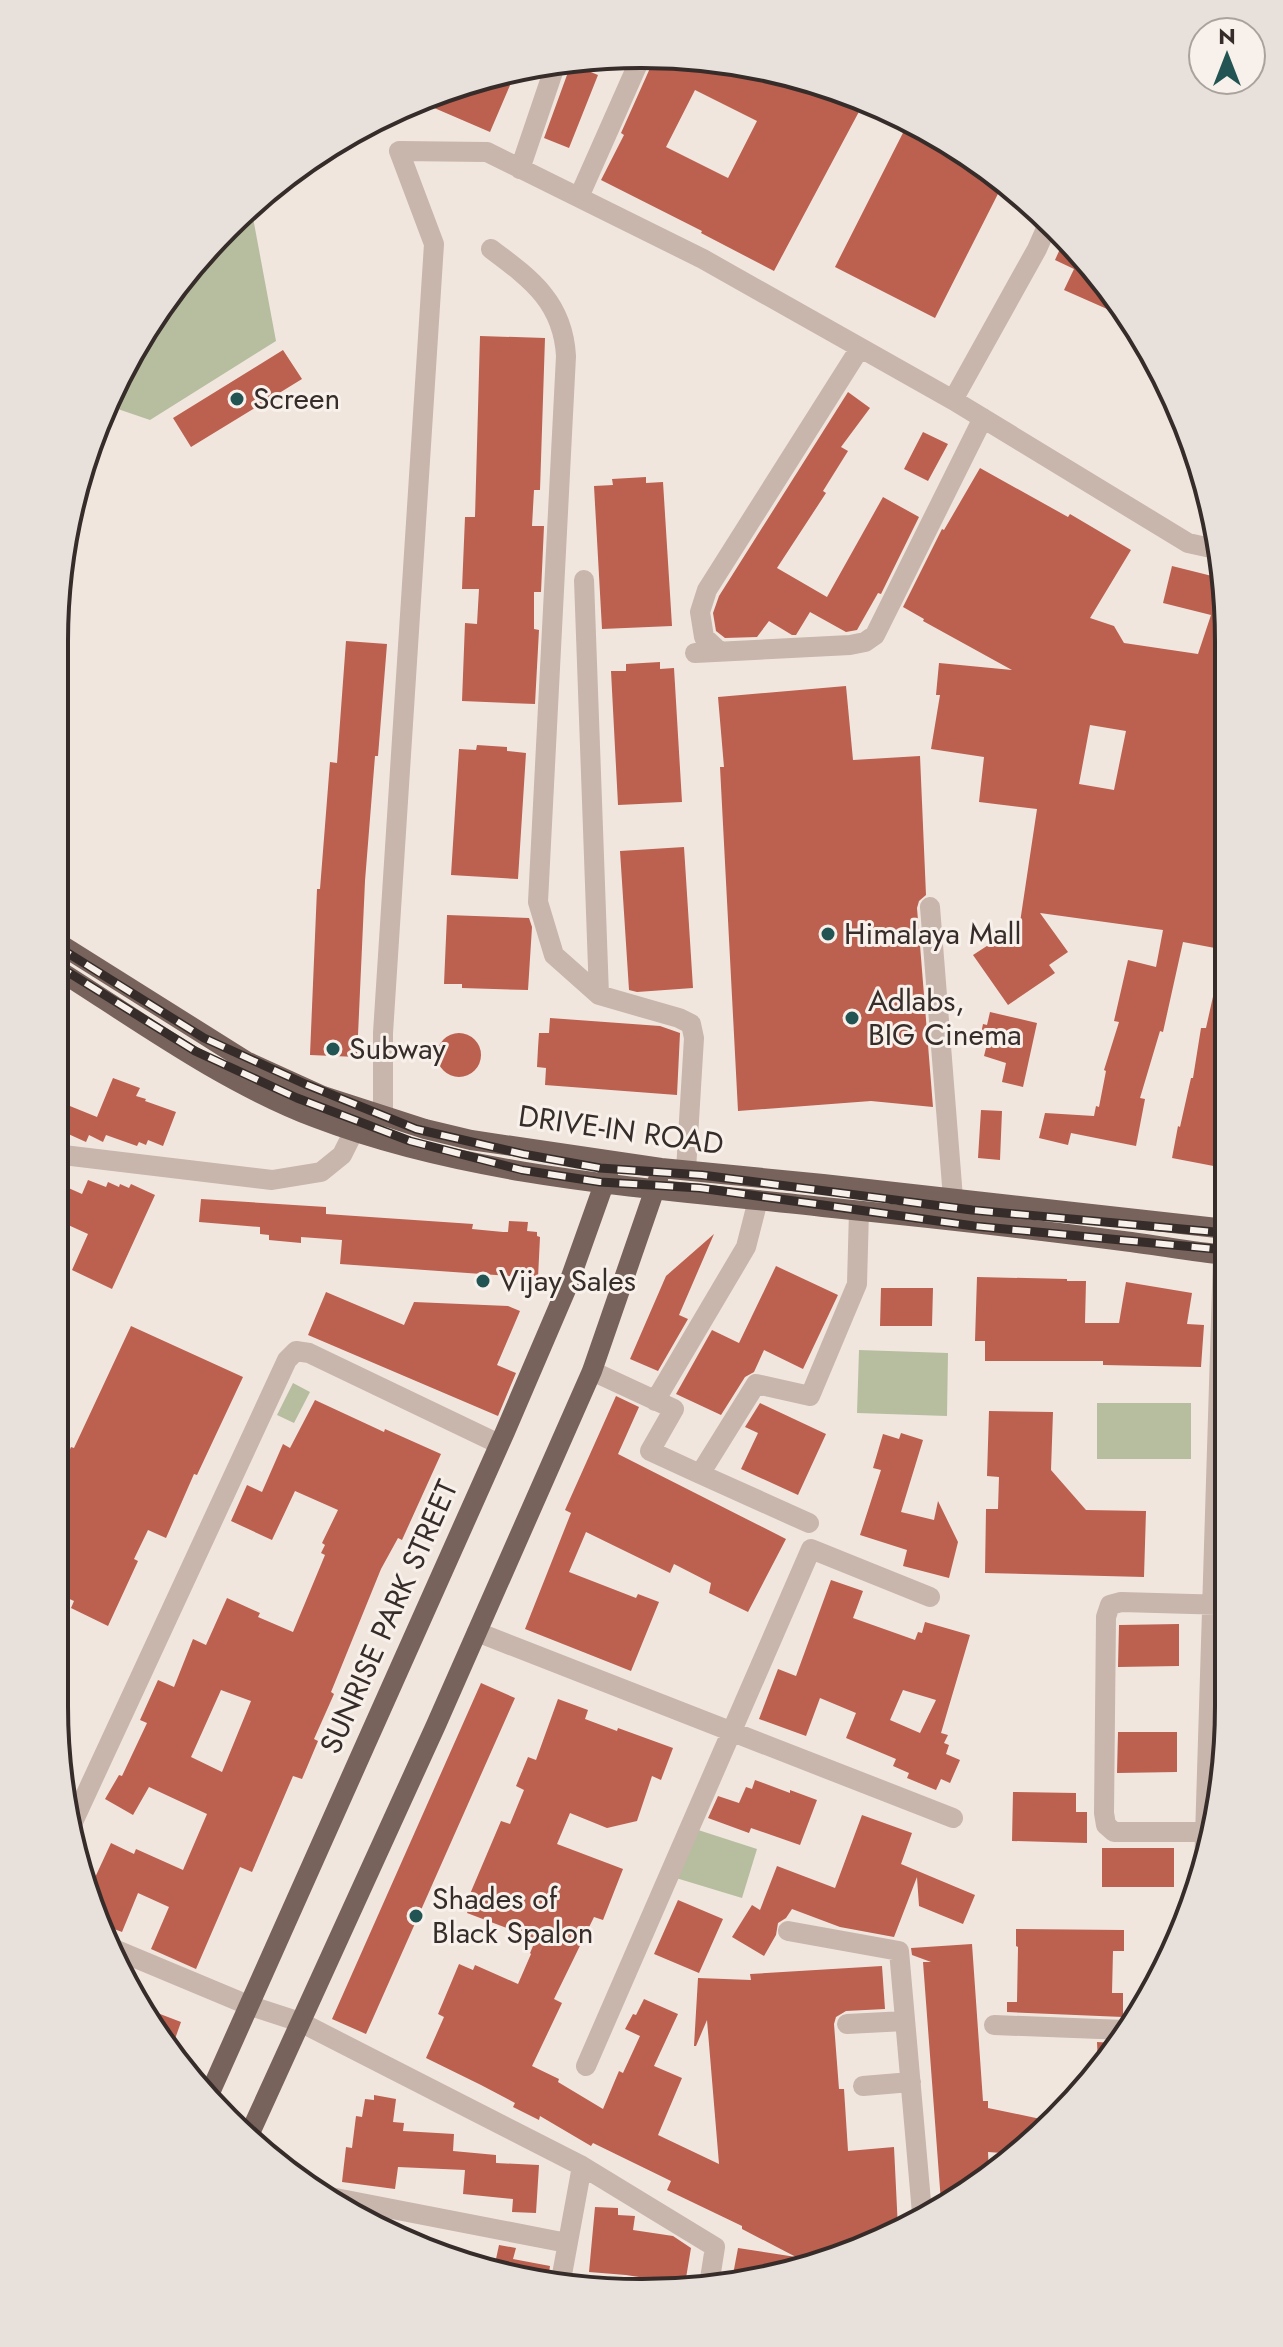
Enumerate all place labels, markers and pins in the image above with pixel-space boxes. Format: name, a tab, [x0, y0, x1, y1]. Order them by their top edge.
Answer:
place label: Screen	[253, 377, 340, 420]
marker: Screen	[228, 390, 246, 408]
place label: Himalaya Mall	[844, 912, 1021, 955]
marker: Himalaya Mall	[819, 925, 837, 943]
place label: Adlabs, BIG Cinema	[868, 979, 1022, 1056]
marker: Adlabs, BIG Cinema	[843, 1009, 861, 1027]
place label: Subway	[349, 1027, 447, 1070]
marker: Subway	[324, 1040, 342, 1058]
place label: Vijay Sales	[499, 1259, 636, 1302]
marker: Vijay Sales	[474, 1272, 492, 1290]
place label: Shades of Black Spalon	[432, 1877, 594, 1954]
marker: Shades of Black Spalon	[407, 1907, 425, 1925]

